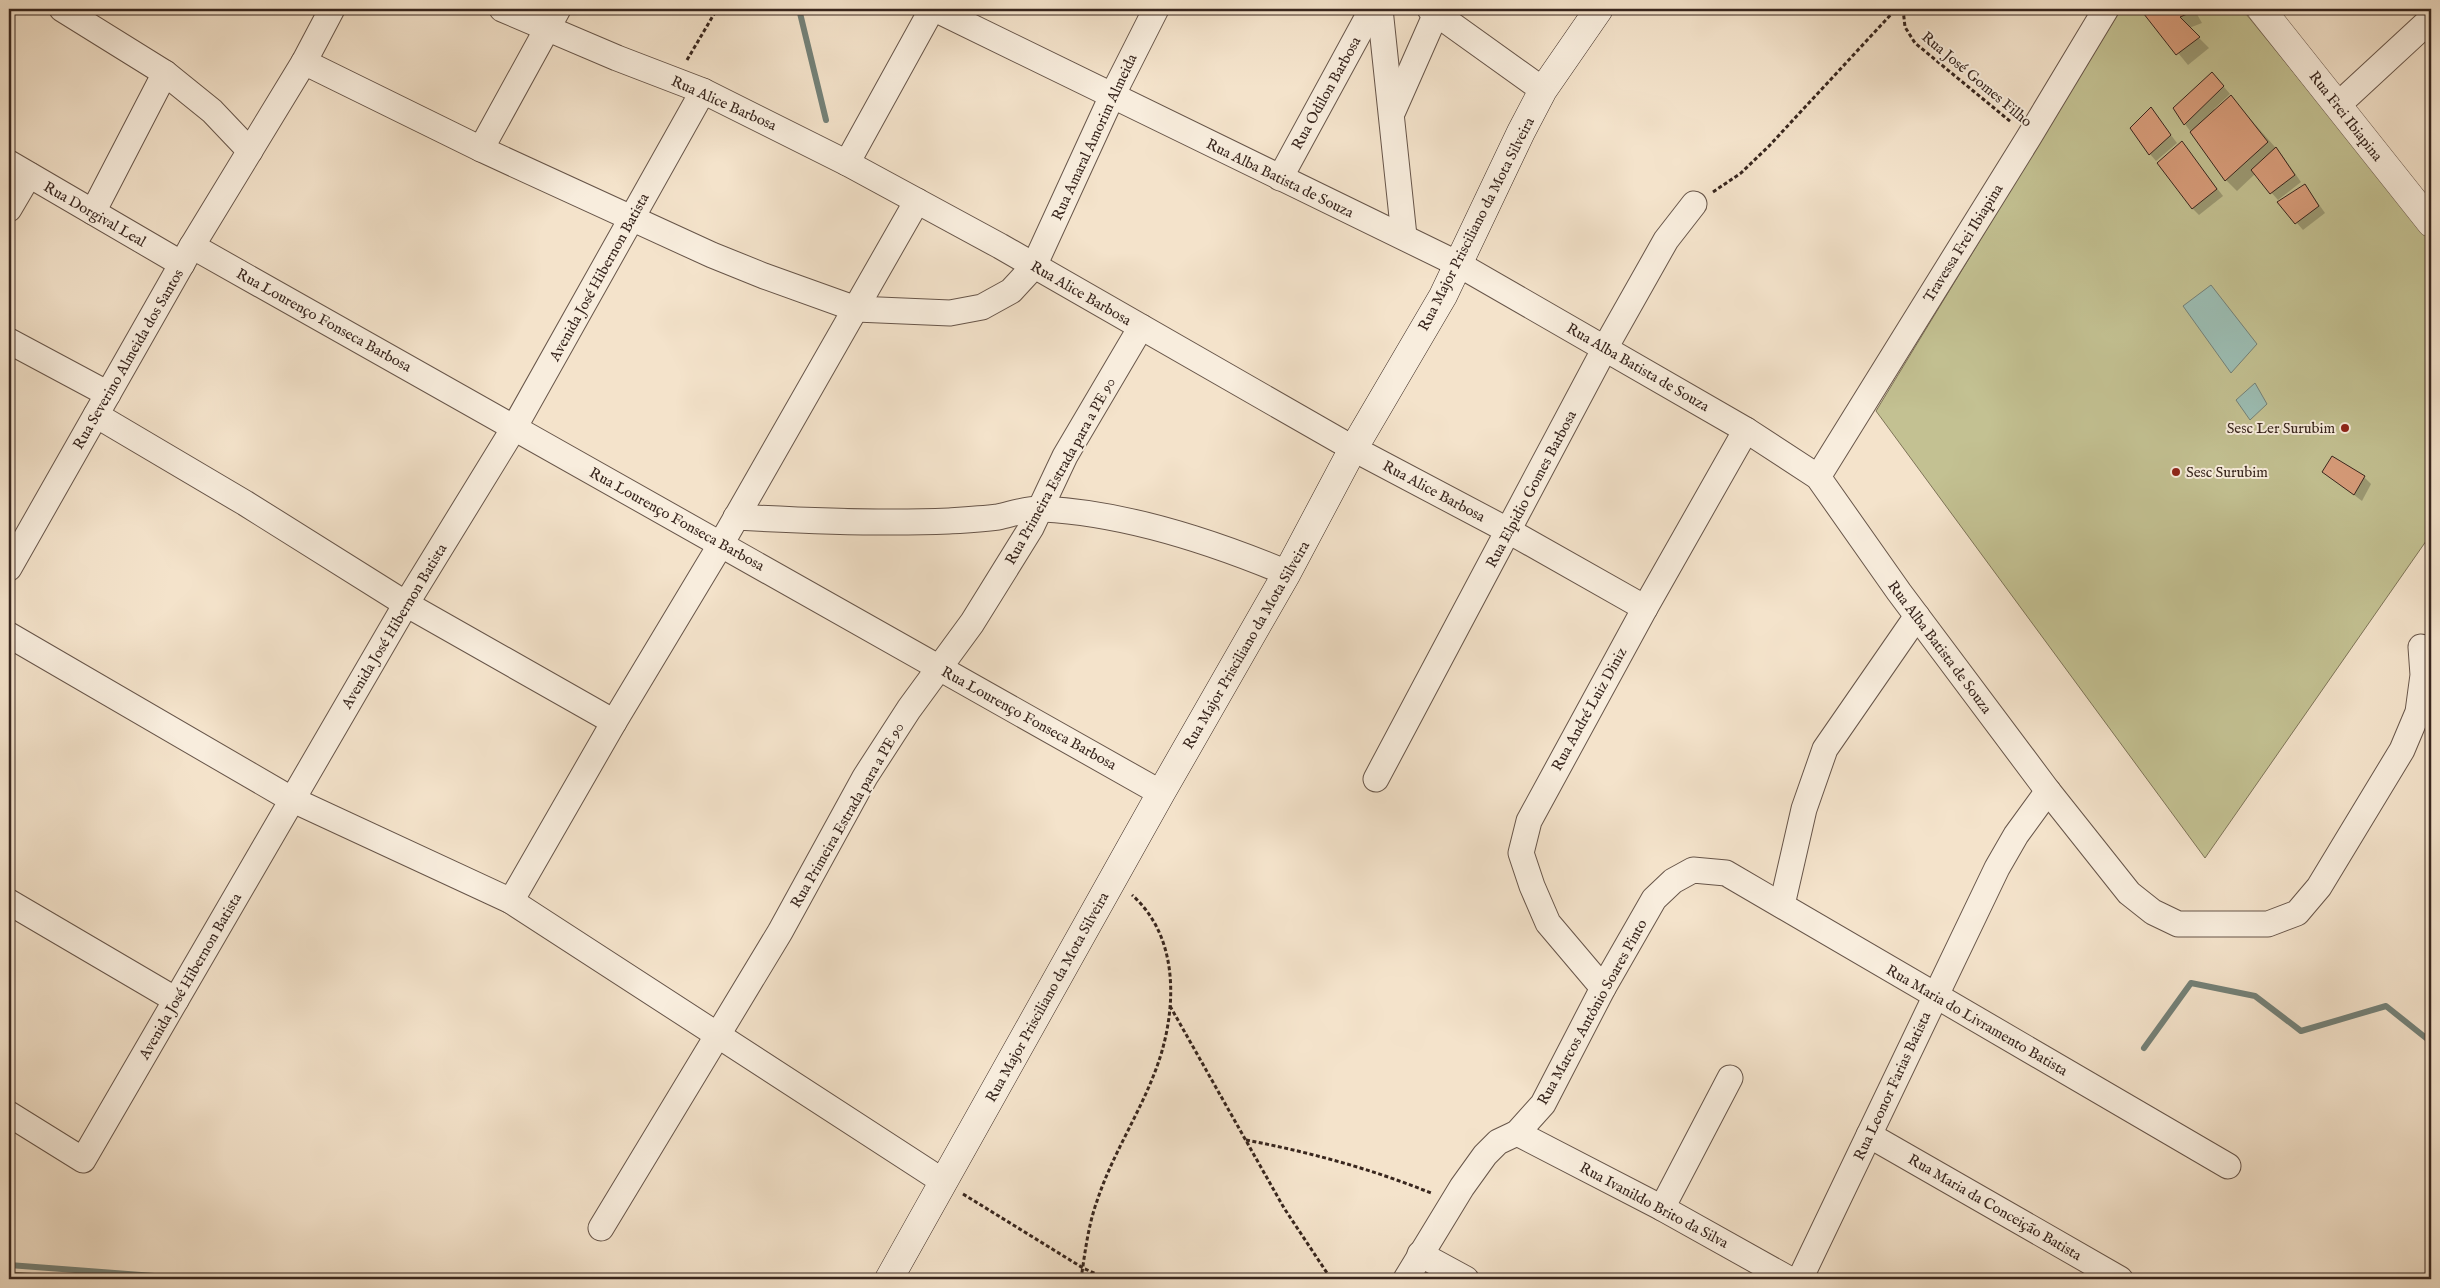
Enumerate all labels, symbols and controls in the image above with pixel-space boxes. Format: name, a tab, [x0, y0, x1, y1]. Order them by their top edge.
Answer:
street label: Rua José Gomes Filho	[1917, 28, 2036, 131]
street label: Rua Odilon Barbosa	[1287, 33, 1366, 153]
street label: Rua Amaral Amorim Almeida	[1047, 50, 1142, 224]
street label: Rua Frei Ibiapina	[2304, 67, 2387, 166]
street label: Rua Alice Barbosa	[668, 72, 780, 135]
street label: Rua Major Prisciliano da Mota Silveira	[1414, 114, 1539, 334]
street label: Rua Alba Batista de Souza	[1203, 134, 1357, 223]
street label: Rua Dorgival Leal	[40, 177, 150, 252]
street label: Travessa Frei Ibiapina	[1919, 180, 2008, 306]
street label: Avenida José Hibernon Batista	[545, 189, 654, 365]
street label: Rua Alice Barbosa	[1027, 257, 1135, 330]
street label: Rua Lourenço Fonseca Barbosa	[233, 264, 415, 377]
street label: Rua Severino Almeida dos Santos	[69, 266, 188, 453]
street label: Rua Alba Batista de Souza	[1563, 319, 1713, 416]
street label: Rua Primeira Estrada para a PE 90	[1001, 374, 1120, 568]
street label: Rua Elpidio Gomes Barbosa	[1482, 407, 1581, 571]
place label: Sesc Ler Surubim	[2227, 419, 2335, 438]
marker: Sesc Ler Surubim	[2339, 422, 2351, 434]
street label: Rua Alice Barbosa	[1379, 456, 1489, 527]
street label: Rua Lourenço Fonseca Barbosa	[586, 463, 768, 576]
place label: Sesc Surubim	[2186, 463, 2268, 482]
marker: Sesc Surubim	[2170, 466, 2182, 478]
street label: Rua Major Prisciliano da Mota Silveira	[1179, 537, 1314, 753]
street label: Avenida José Hibernon Batista	[337, 540, 452, 713]
street label: Rua Alba Batista de Souza	[1883, 577, 1996, 718]
street label: Rua André Luiz Diniz	[1548, 644, 1631, 774]
street label: Rua Lourenço Fonseca Barbosa	[938, 662, 1120, 775]
street label: Rua Primeira Estrada para a PE 90	[786, 719, 908, 911]
street label: Rua Major Prisciliano da Mota Silveira	[982, 888, 1114, 1106]
street label: Avenida José Hibernon Batista	[134, 889, 246, 1064]
street label: Rua Marcos Antônio Soares Pinto	[1533, 916, 1652, 1108]
street label: Rua Maria do Livramento Batista	[1883, 961, 2071, 1081]
street label: Rua Leonor Farias Batista	[1850, 1008, 1936, 1164]
street label: Rua Maria da Conceição Batista	[1905, 1150, 2085, 1265]
street label: Rua Ivanildo Brito da Silva	[1576, 1158, 1732, 1253]

